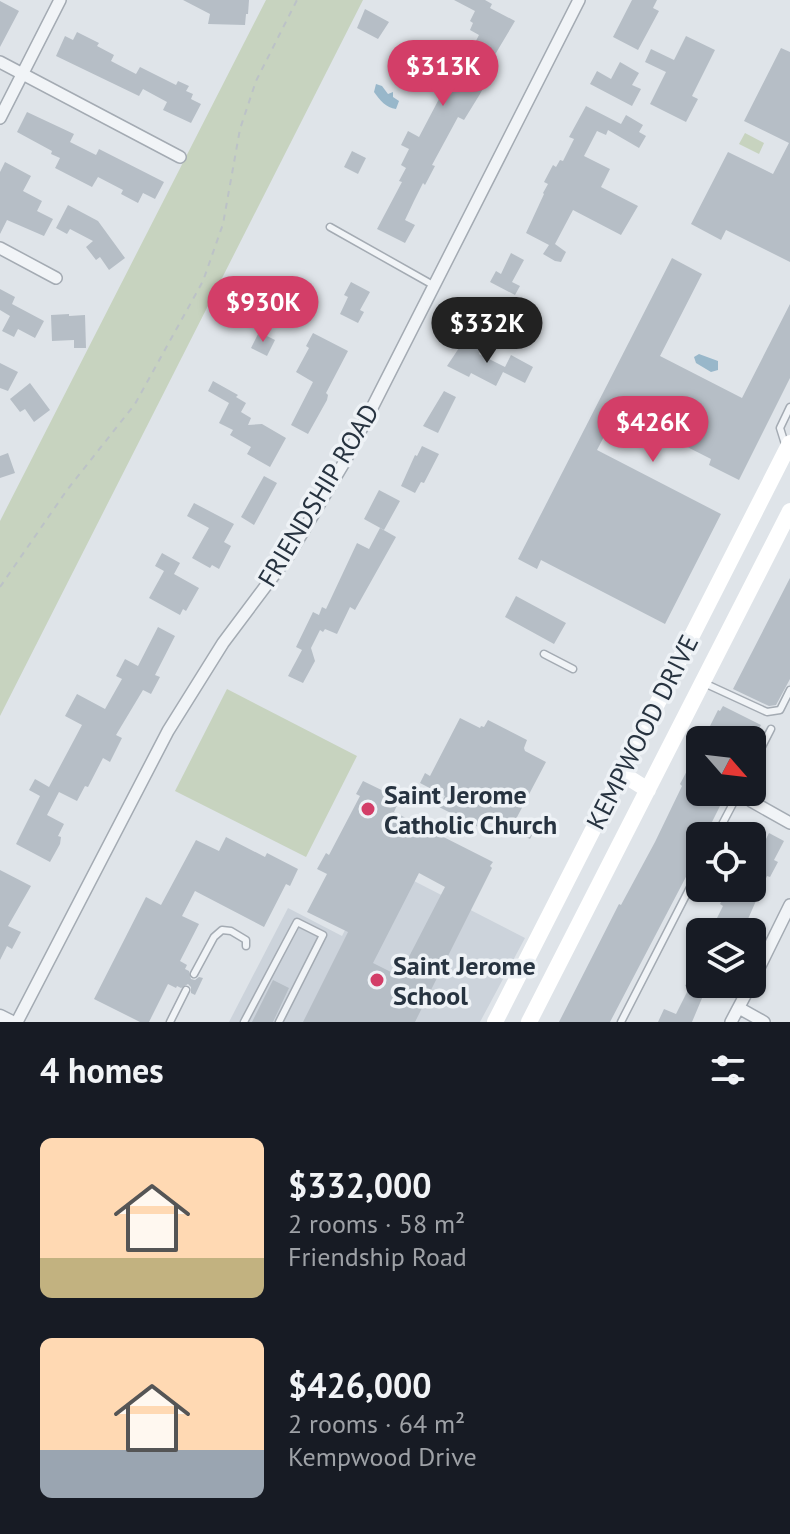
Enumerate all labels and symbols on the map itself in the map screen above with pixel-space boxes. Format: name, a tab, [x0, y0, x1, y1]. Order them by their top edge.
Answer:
pin: $313K	[387, 40, 499, 108]
pin: $930K	[207, 276, 319, 344]
pin: $332K	[431, 297, 543, 365]
pin: $426K	[597, 396, 709, 464]
street label: FRIENDSHIP ROAD	[250, 397, 386, 593]
street label: KEMPWOOD DRIVE	[579, 629, 705, 835]
north arrow	[686, 726, 766, 806]
place label: Saint Jerome Catholic Church	[384, 778, 557, 841]
marker: Saint Jerome Catholic Church	[359, 800, 377, 818]
place label: Saint Jerome School	[393, 949, 536, 1012]
marker: Saint Jerome School	[368, 971, 386, 989]

